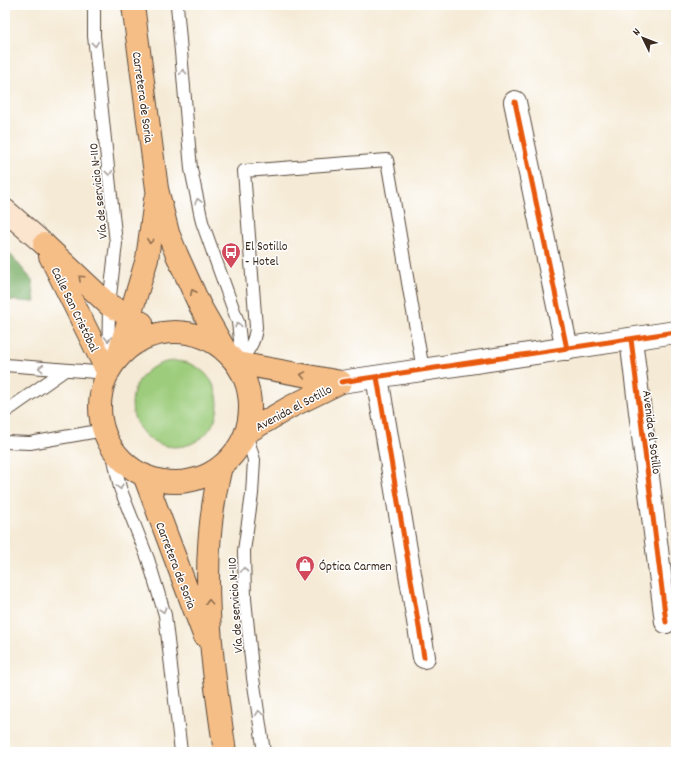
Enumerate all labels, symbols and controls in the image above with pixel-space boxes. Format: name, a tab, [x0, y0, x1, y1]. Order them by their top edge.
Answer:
north arrow	[623, 18, 663, 58]
text: N	[629, 25, 645, 40]
one-way arrow	[91, 41, 100, 47]
street label: Carretera de Soria	[126, 51, 157, 145]
one-way arrow	[178, 69, 187, 75]
street label: Vía de servicio N-110	[85, 142, 114, 240]
one-way arrow	[104, 170, 113, 176]
one-way arrow	[194, 198, 202, 205]
one-way arrow	[146, 238, 155, 244]
place label: El Sotillo - Hotel	[245, 238, 288, 272]
bus stop icon: El Sotillo - Hotel	[220, 241, 242, 269]
street label: Calle San Cristóbal	[45, 264, 103, 356]
one-way arrow	[78, 276, 86, 283]
one-way arrow	[190, 288, 198, 296]
one-way arrow	[234, 322, 243, 328]
one-way arrow	[104, 336, 112, 342]
one-way arrow	[38, 363, 44, 372]
one-way arrow	[300, 371, 306, 380]
street label: Avenida el Sotillo	[253, 381, 336, 437]
street label: Avenida el Sotillo	[636, 389, 665, 475]
one-way arrow	[115, 483, 124, 490]
street label: Carretera de Soria	[149, 520, 200, 613]
shop icon: Óptica Carmen	[294, 554, 316, 582]
street label: Vía de servicio N-110	[224, 556, 249, 654]
place label: Óptica Carmen	[319, 558, 392, 577]
one-way arrow	[240, 567, 248, 573]
one-way arrow	[204, 599, 213, 605]
one-way arrow	[158, 606, 167, 613]
one-way arrow	[255, 710, 264, 716]

